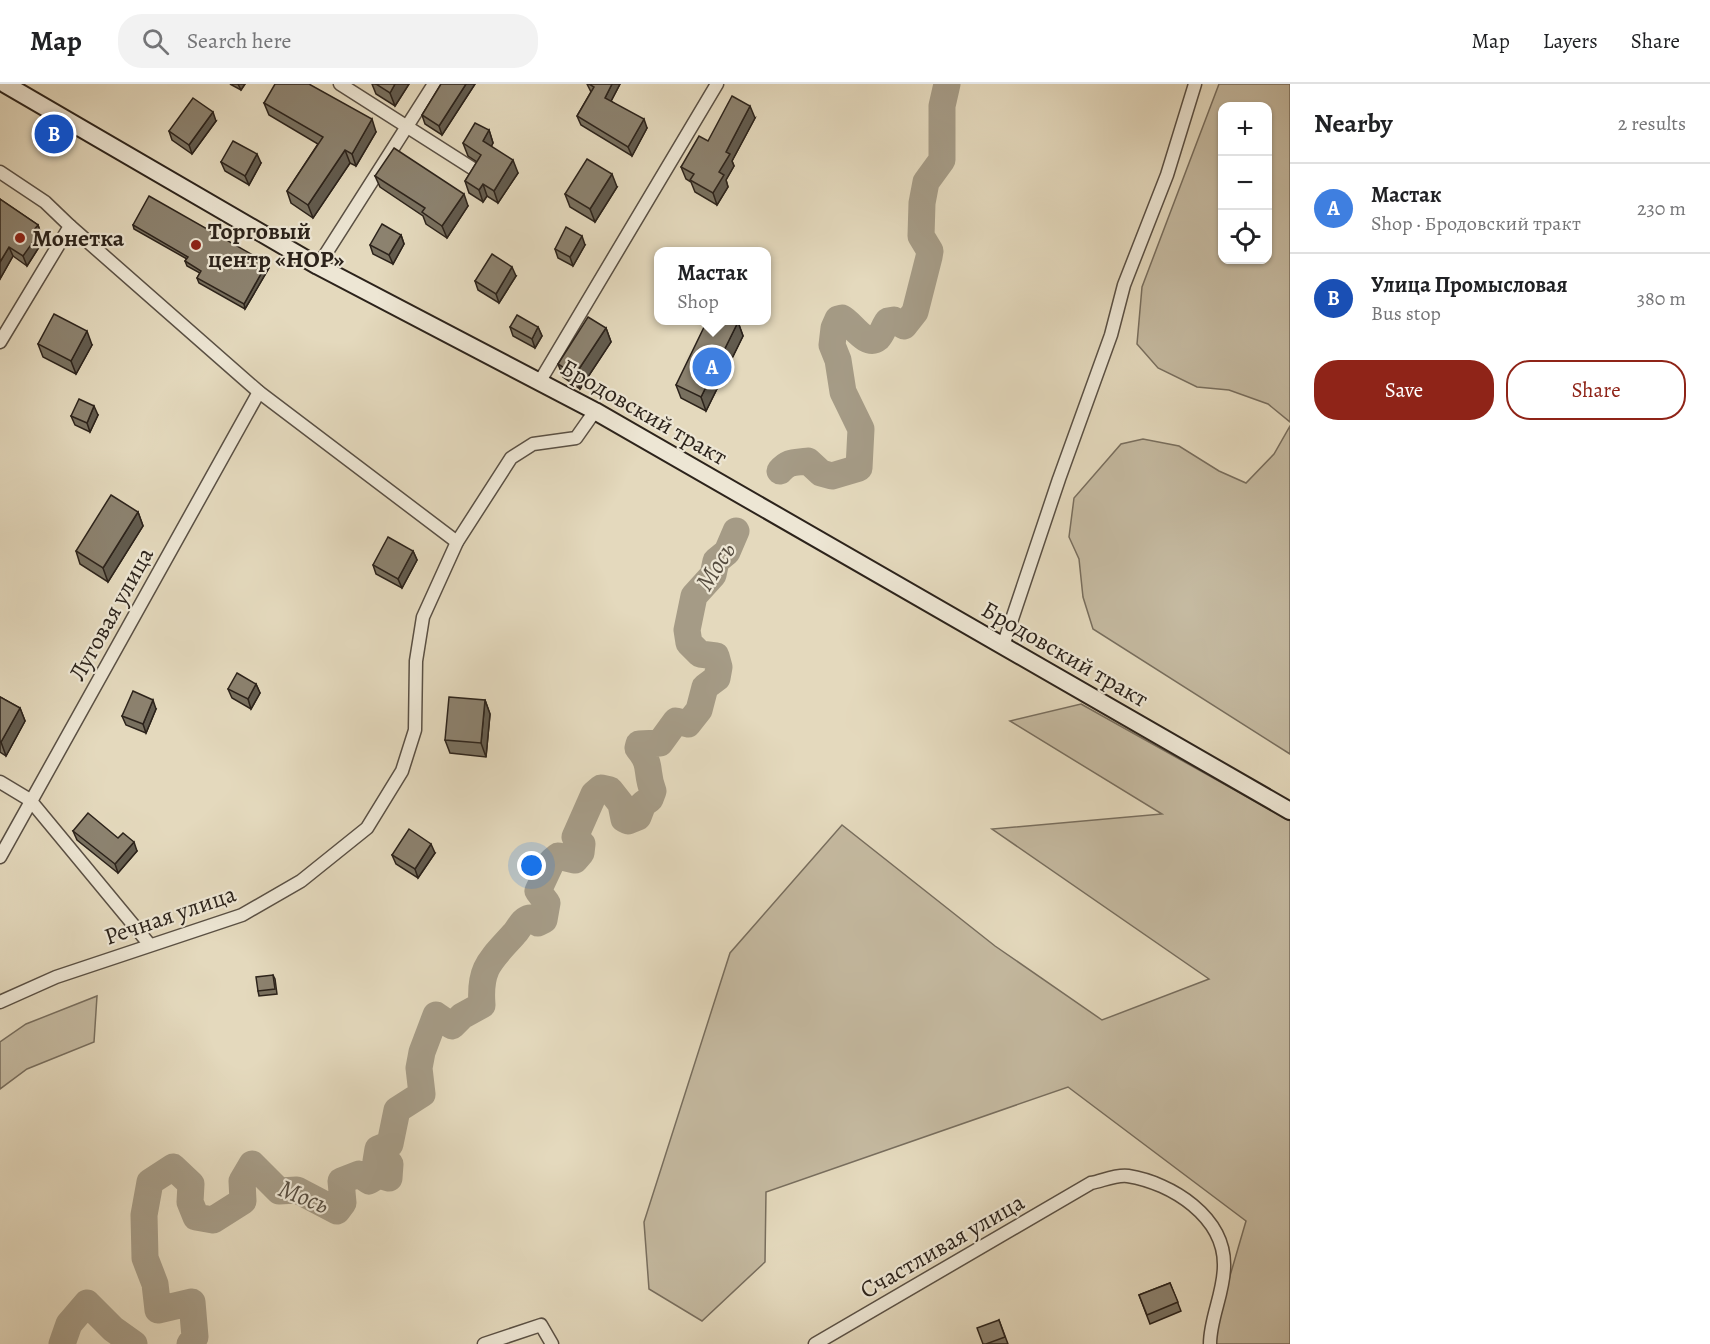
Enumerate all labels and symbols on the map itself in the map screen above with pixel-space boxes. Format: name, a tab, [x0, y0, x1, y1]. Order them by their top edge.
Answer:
pin: B	[34, 112, 74, 156]
place label: Торговый центр «НОР»	[208, 215, 345, 275]
place label: Монетка	[32, 222, 125, 254]
marker: Монетка	[13, 231, 27, 245]
marker: Торговый центр «НОР»	[189, 238, 203, 252]
pin: A	[692, 344, 732, 390]
street label: Бродовский тракт	[555, 351, 734, 473]
water label: Мось	[687, 535, 744, 597]
street label: Луговая улица	[61, 542, 161, 686]
street label: Бродовский тракт	[976, 593, 1155, 715]
your location	[517, 851, 546, 880]
street label: Речная улица	[100, 878, 240, 952]
water label: Мось	[273, 1171, 334, 1222]
street label: Счастливая улица	[854, 1186, 1030, 1306]

